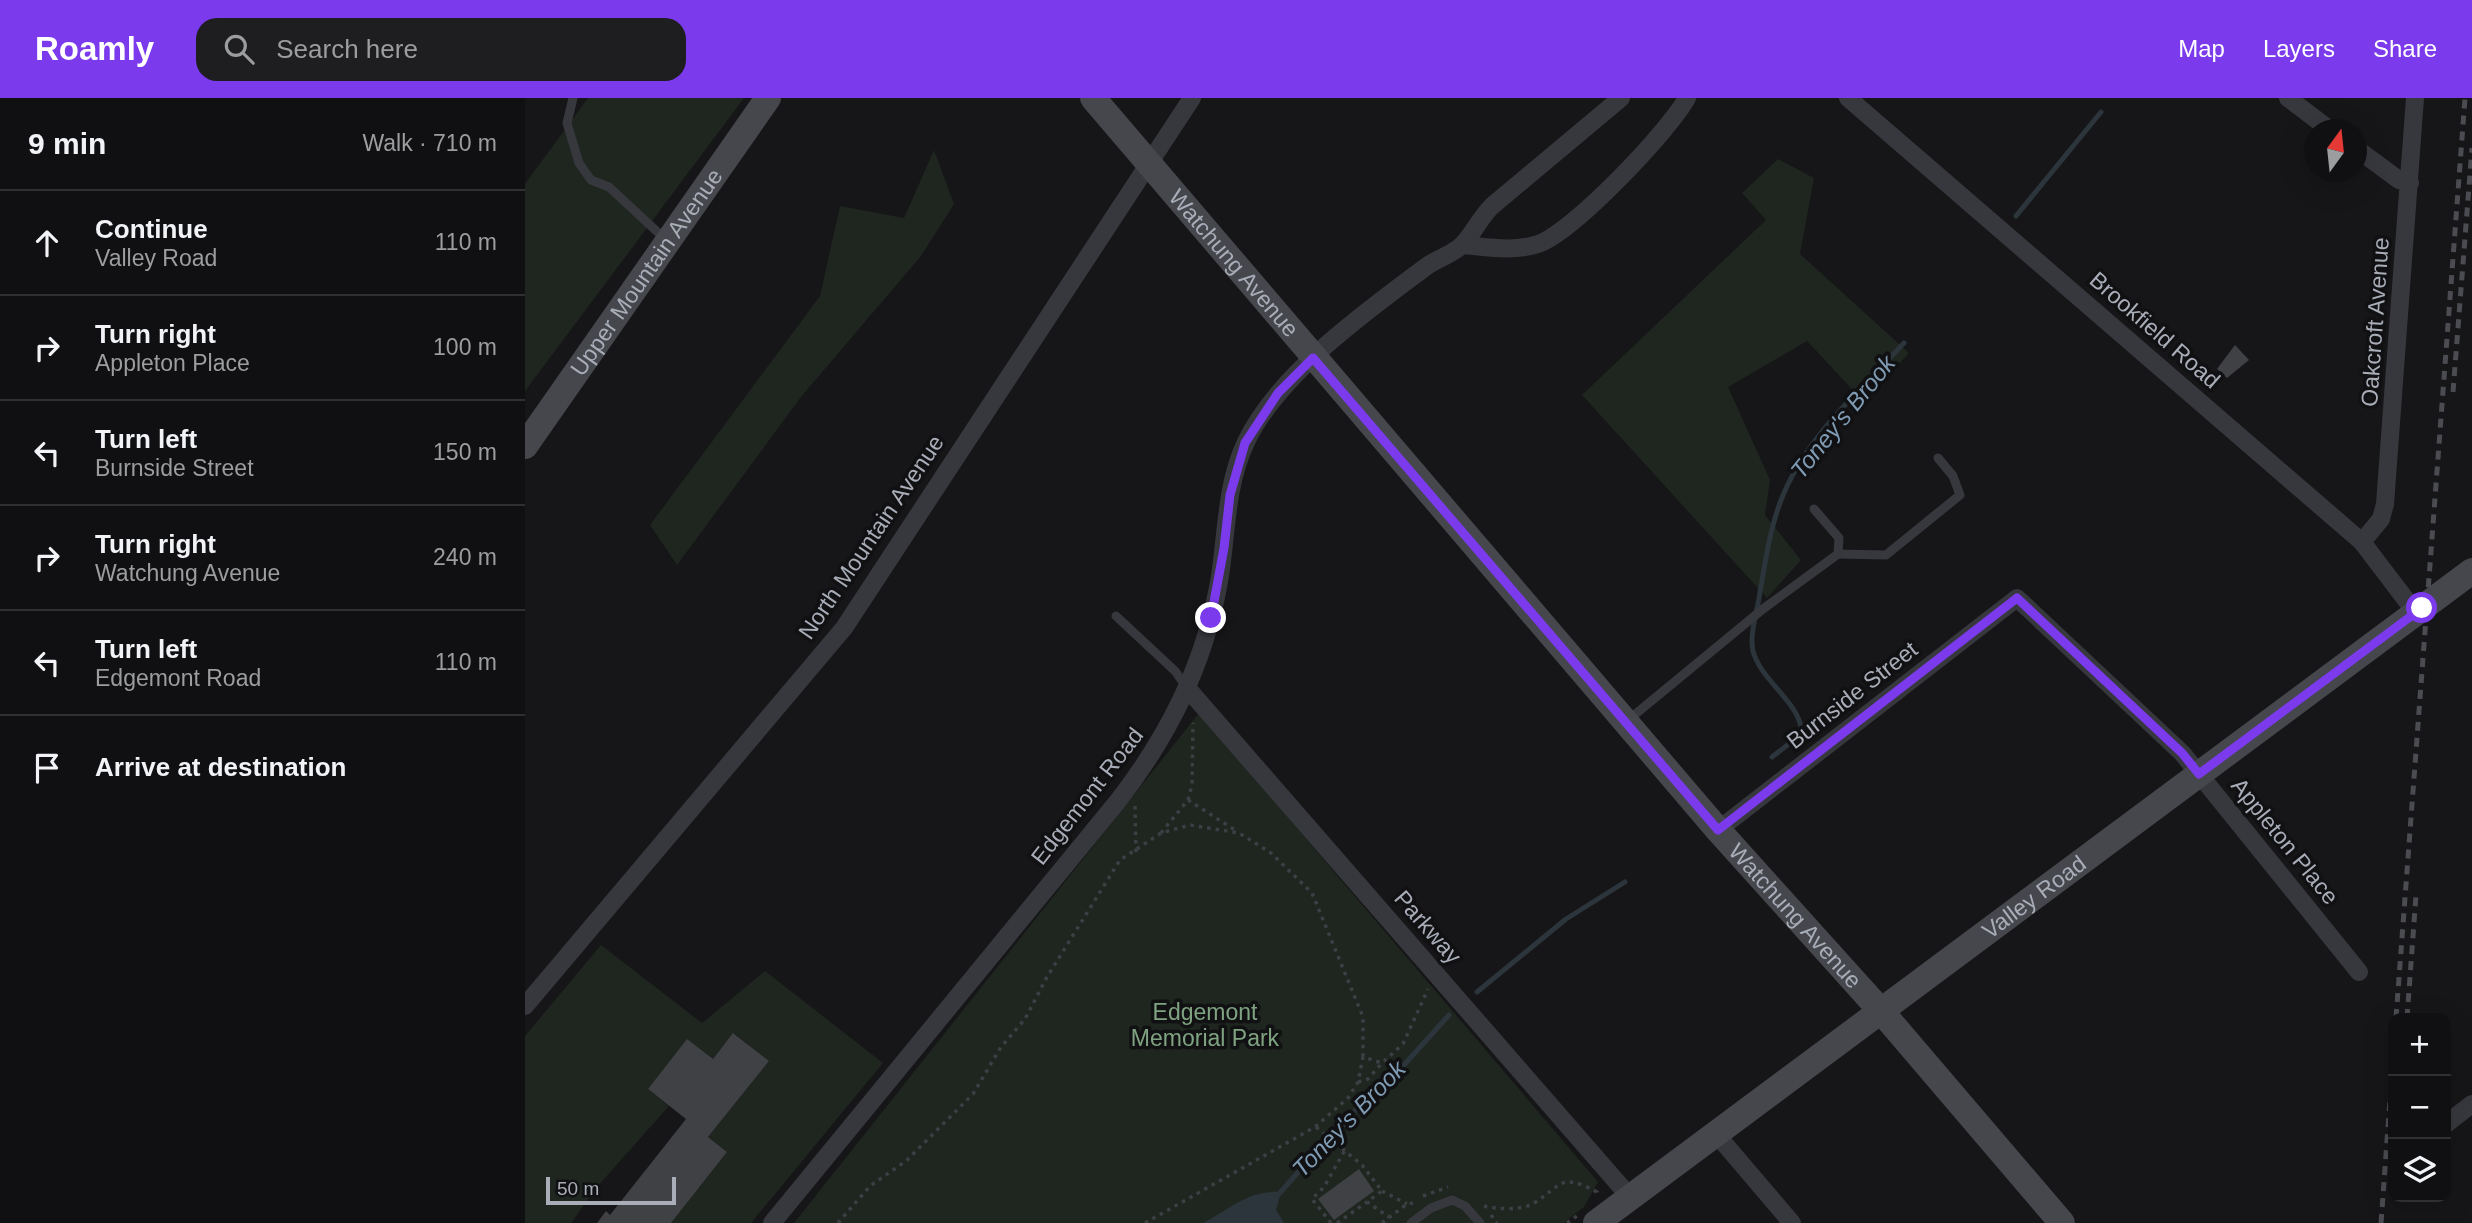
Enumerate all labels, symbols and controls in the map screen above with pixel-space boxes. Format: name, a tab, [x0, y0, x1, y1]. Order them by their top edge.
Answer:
search box	[196, 18, 686, 81]
text: Roamly	[35, 30, 154, 67]
icon: search	[220, 30, 258, 68]
text: Search here	[276, 34, 418, 64]
text: Map	[2178, 35, 2225, 62]
text: Layers	[2263, 35, 2335, 62]
text: Share	[2373, 35, 2437, 62]
north arrow	[2304, 119, 2367, 182]
text: 9 min	[28, 127, 106, 160]
text: Walk · 710 m	[362, 130, 497, 156]
street label: Upper Mountain Avenue	[565, 164, 728, 381]
street label: Watchung Avenue	[1164, 184, 1304, 342]
text: Continue	[95, 214, 208, 244]
icon: ahead	[28, 224, 66, 262]
text: 110 m	[435, 229, 497, 255]
street label: Oakcroft Avenue	[2356, 236, 2394, 408]
text: Valley Road	[95, 245, 217, 271]
street label: Brookfield Road	[2085, 267, 2225, 393]
text: Turn right	[95, 319, 216, 349]
icon: right	[28, 329, 66, 367]
text: 100 m	[433, 334, 497, 360]
water label: Toney's Brook	[1785, 348, 1902, 484]
text: Appleton Place	[95, 350, 250, 376]
text: Turn left	[95, 424, 197, 454]
street label: North Mountain Avenue	[793, 430, 949, 644]
icon: left	[28, 434, 66, 472]
text: 150 m	[433, 439, 497, 465]
text: Burnside Street	[95, 455, 254, 481]
text: Turn right	[95, 529, 216, 559]
icon: right	[28, 539, 66, 577]
text: 240 m	[433, 544, 497, 570]
text: Watchung Avenue	[95, 560, 280, 586]
route start	[2406, 592, 2437, 623]
route end	[1195, 602, 1226, 633]
text: Turn left	[95, 634, 197, 664]
street label: Burnside Street	[1782, 636, 1923, 754]
icon: left	[28, 644, 66, 682]
text: 110 m	[435, 649, 497, 675]
text: Edgemont Road	[95, 665, 261, 691]
street label: Edgemont Road	[1026, 722, 1148, 870]
icon: arrive	[28, 749, 66, 787]
text: Arrive at destination	[95, 752, 346, 782]
street label: Appleton Place	[2226, 773, 2344, 909]
street label: Watchung Avenue	[1724, 838, 1867, 993]
street label: Valley Road	[1977, 850, 2091, 944]
street label: Parkway	[1389, 885, 1467, 969]
park label: Edgemont Memorial Park	[1131, 999, 1280, 1051]
map controls	[2388, 1013, 2451, 1202]
button: +	[2388, 1013, 2451, 1076]
water label: Toney's Brook	[1287, 1054, 1412, 1182]
button: −	[2388, 1076, 2451, 1139]
button: layers	[2388, 1139, 2451, 1202]
scale bar	[546, 1174, 675, 1206]
text: 50 m	[557, 1178, 599, 1199]

